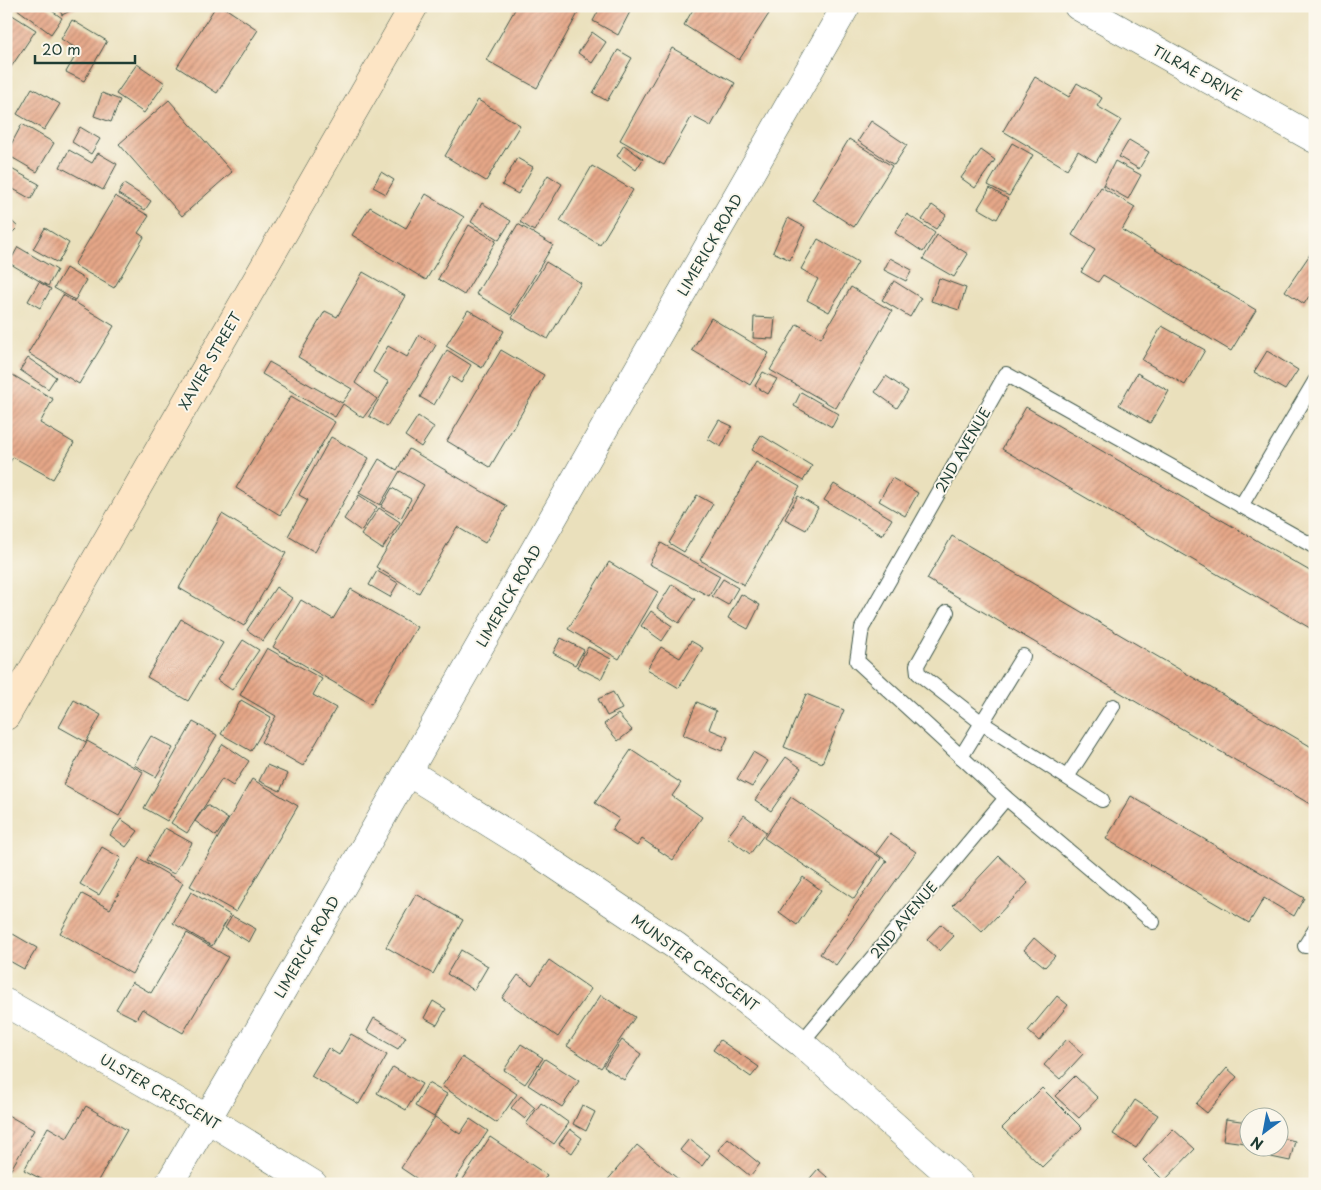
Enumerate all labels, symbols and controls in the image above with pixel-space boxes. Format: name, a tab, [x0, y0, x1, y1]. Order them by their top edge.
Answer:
scale bar	[35, 32, 135, 64]
text: 20 m	[42, 37, 81, 60]
street label: TILRAE DRIVE	[1149, 39, 1246, 106]
street label: LIMERICK ROAD	[672, 190, 747, 300]
street label: XAVIER STREET	[173, 308, 246, 413]
street label: 2ND AVENUE	[930, 403, 995, 496]
street label: LIMERICK ROAD	[471, 541, 546, 651]
street label: 2ND AVENUE	[865, 876, 942, 963]
street label: LIMERICK ROAD	[269, 892, 344, 1002]
street label: MUNSTER CRESCENT	[627, 909, 764, 1016]
street label: ULSTER CRESCENT	[96, 1048, 225, 1135]
north arrow	[1238, 1108, 1288, 1158]
text: N	[1247, 1132, 1267, 1155]

